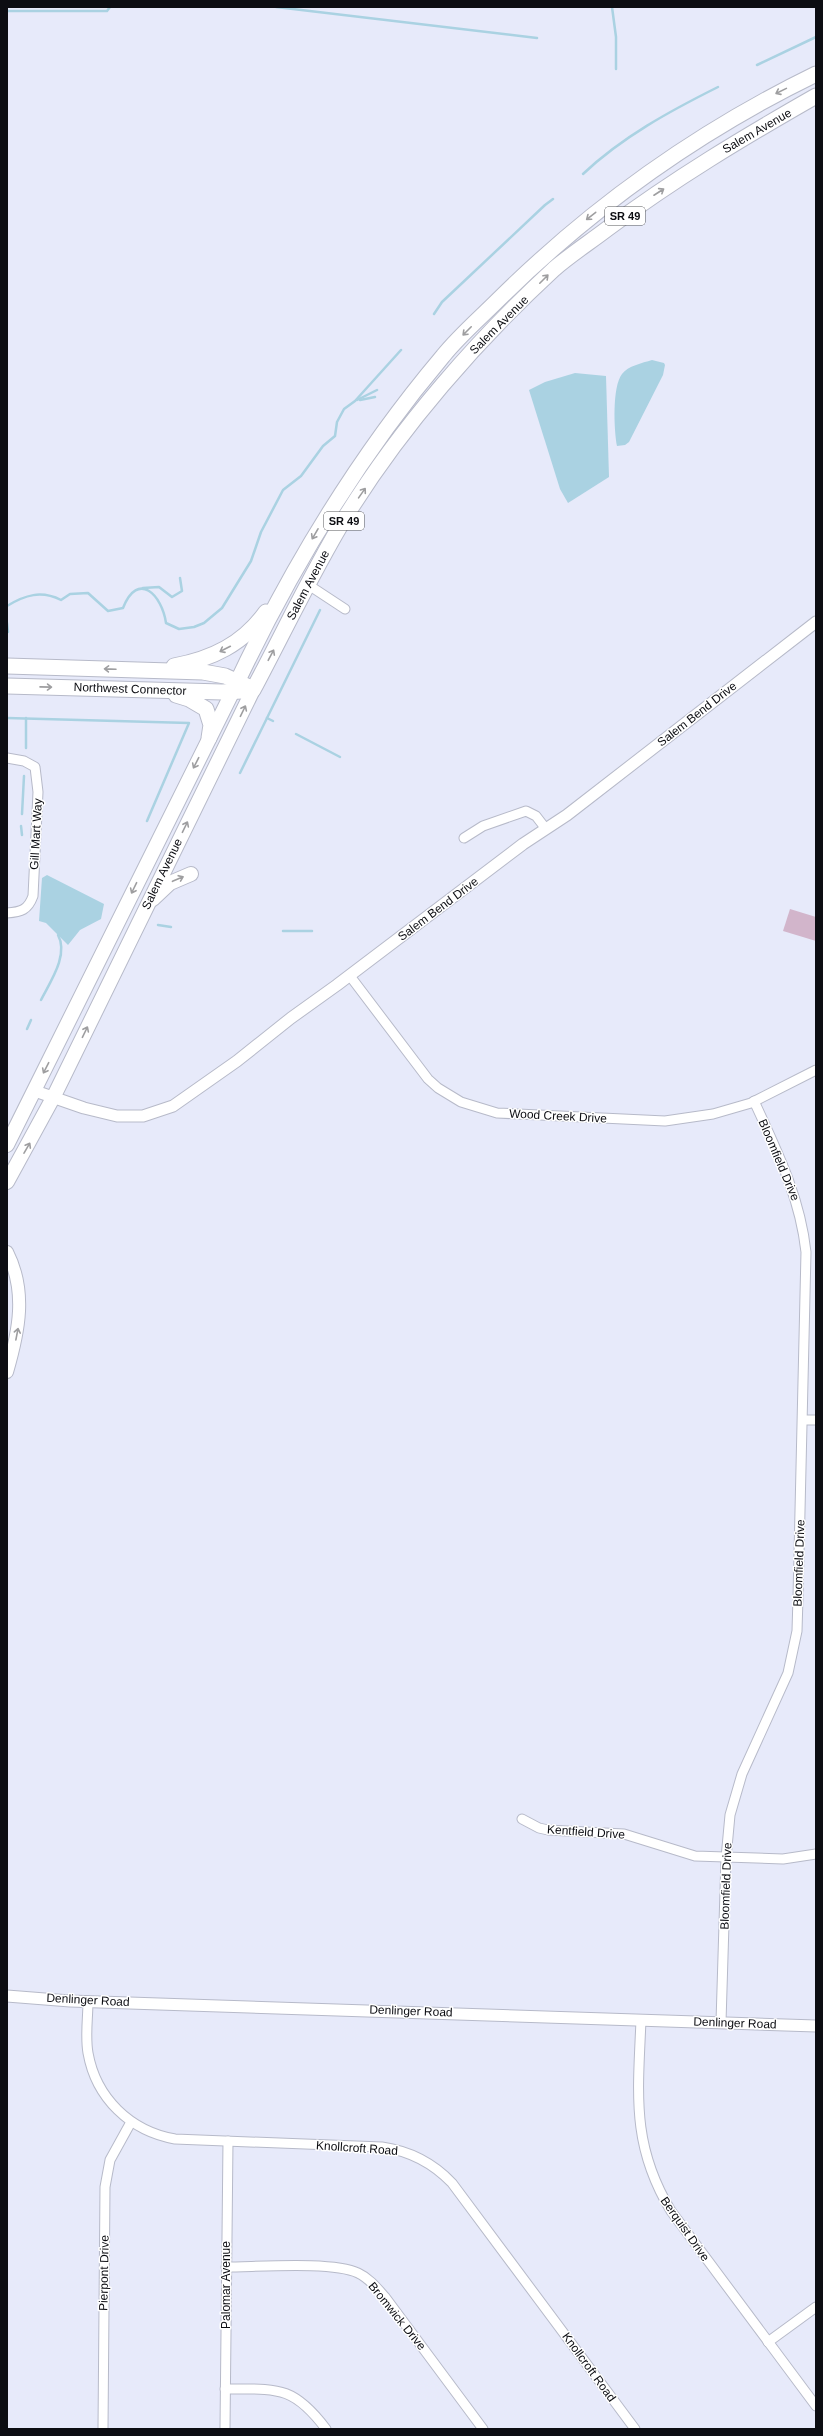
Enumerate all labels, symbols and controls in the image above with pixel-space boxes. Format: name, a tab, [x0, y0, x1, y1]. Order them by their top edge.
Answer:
one-way arrow	[775, 88, 787, 95]
street label: Salem Avenue	[720, 105, 794, 156]
one-way arrow	[653, 188, 664, 196]
road number: SR 49	[605, 207, 645, 225]
one-way arrow	[585, 212, 596, 220]
one-way arrow	[539, 274, 549, 284]
street label: Salem Avenue	[467, 293, 531, 357]
one-way arrow	[462, 326, 472, 336]
one-way arrow	[358, 488, 366, 499]
road number: SR 49	[324, 512, 364, 530]
one-way arrow	[311, 528, 319, 540]
street label: Salem Avenue	[284, 547, 332, 622]
one-way arrow	[219, 646, 231, 654]
one-way arrow	[268, 649, 276, 661]
one-way arrow	[104, 665, 117, 673]
street label: Salem Bend Drive	[655, 679, 740, 749]
street label: Northwest Connector	[73, 680, 187, 698]
one-way arrow	[39, 683, 52, 691]
one-way arrow	[239, 705, 247, 717]
one-way arrow	[192, 757, 200, 769]
street label: Gill Mart Way	[27, 798, 45, 870]
one-way arrow	[182, 822, 189, 834]
street label: Salem Avenue	[139, 836, 185, 912]
street label: Salem Bend Drive	[395, 874, 481, 944]
one-way arrow	[172, 875, 184, 882]
one-way arrow	[130, 882, 137, 894]
one-way arrow	[82, 1026, 89, 1038]
one-way arrow	[42, 1061, 50, 1073]
street label: Wood Creek Drive	[509, 1106, 608, 1126]
street label: Bloomfield Drive	[755, 1117, 803, 1203]
one-way arrow	[23, 1142, 31, 1154]
one-way arrow	[14, 1328, 22, 1341]
street label: Bloomfield Drive	[790, 1519, 808, 1607]
street label: Kentfield Drive	[547, 1822, 626, 1842]
street label: Bloomfield Drive	[717, 1842, 735, 1930]
street label: Denlinger Road	[46, 1991, 130, 2009]
street label: Denlinger Road	[369, 2003, 453, 2019]
street label: Denlinger Road	[693, 2015, 777, 2031]
street label: Knollcroft Road	[316, 2138, 398, 2158]
street label: Berquist Drive	[658, 2194, 713, 2264]
street label: Pierpont Drive	[96, 2235, 112, 2311]
street label: Palomar Avenue	[219, 2241, 233, 2329]
street label: Bromwick Drive	[365, 2279, 429, 2353]
street label: Knollcroft Road	[559, 2330, 619, 2404]

